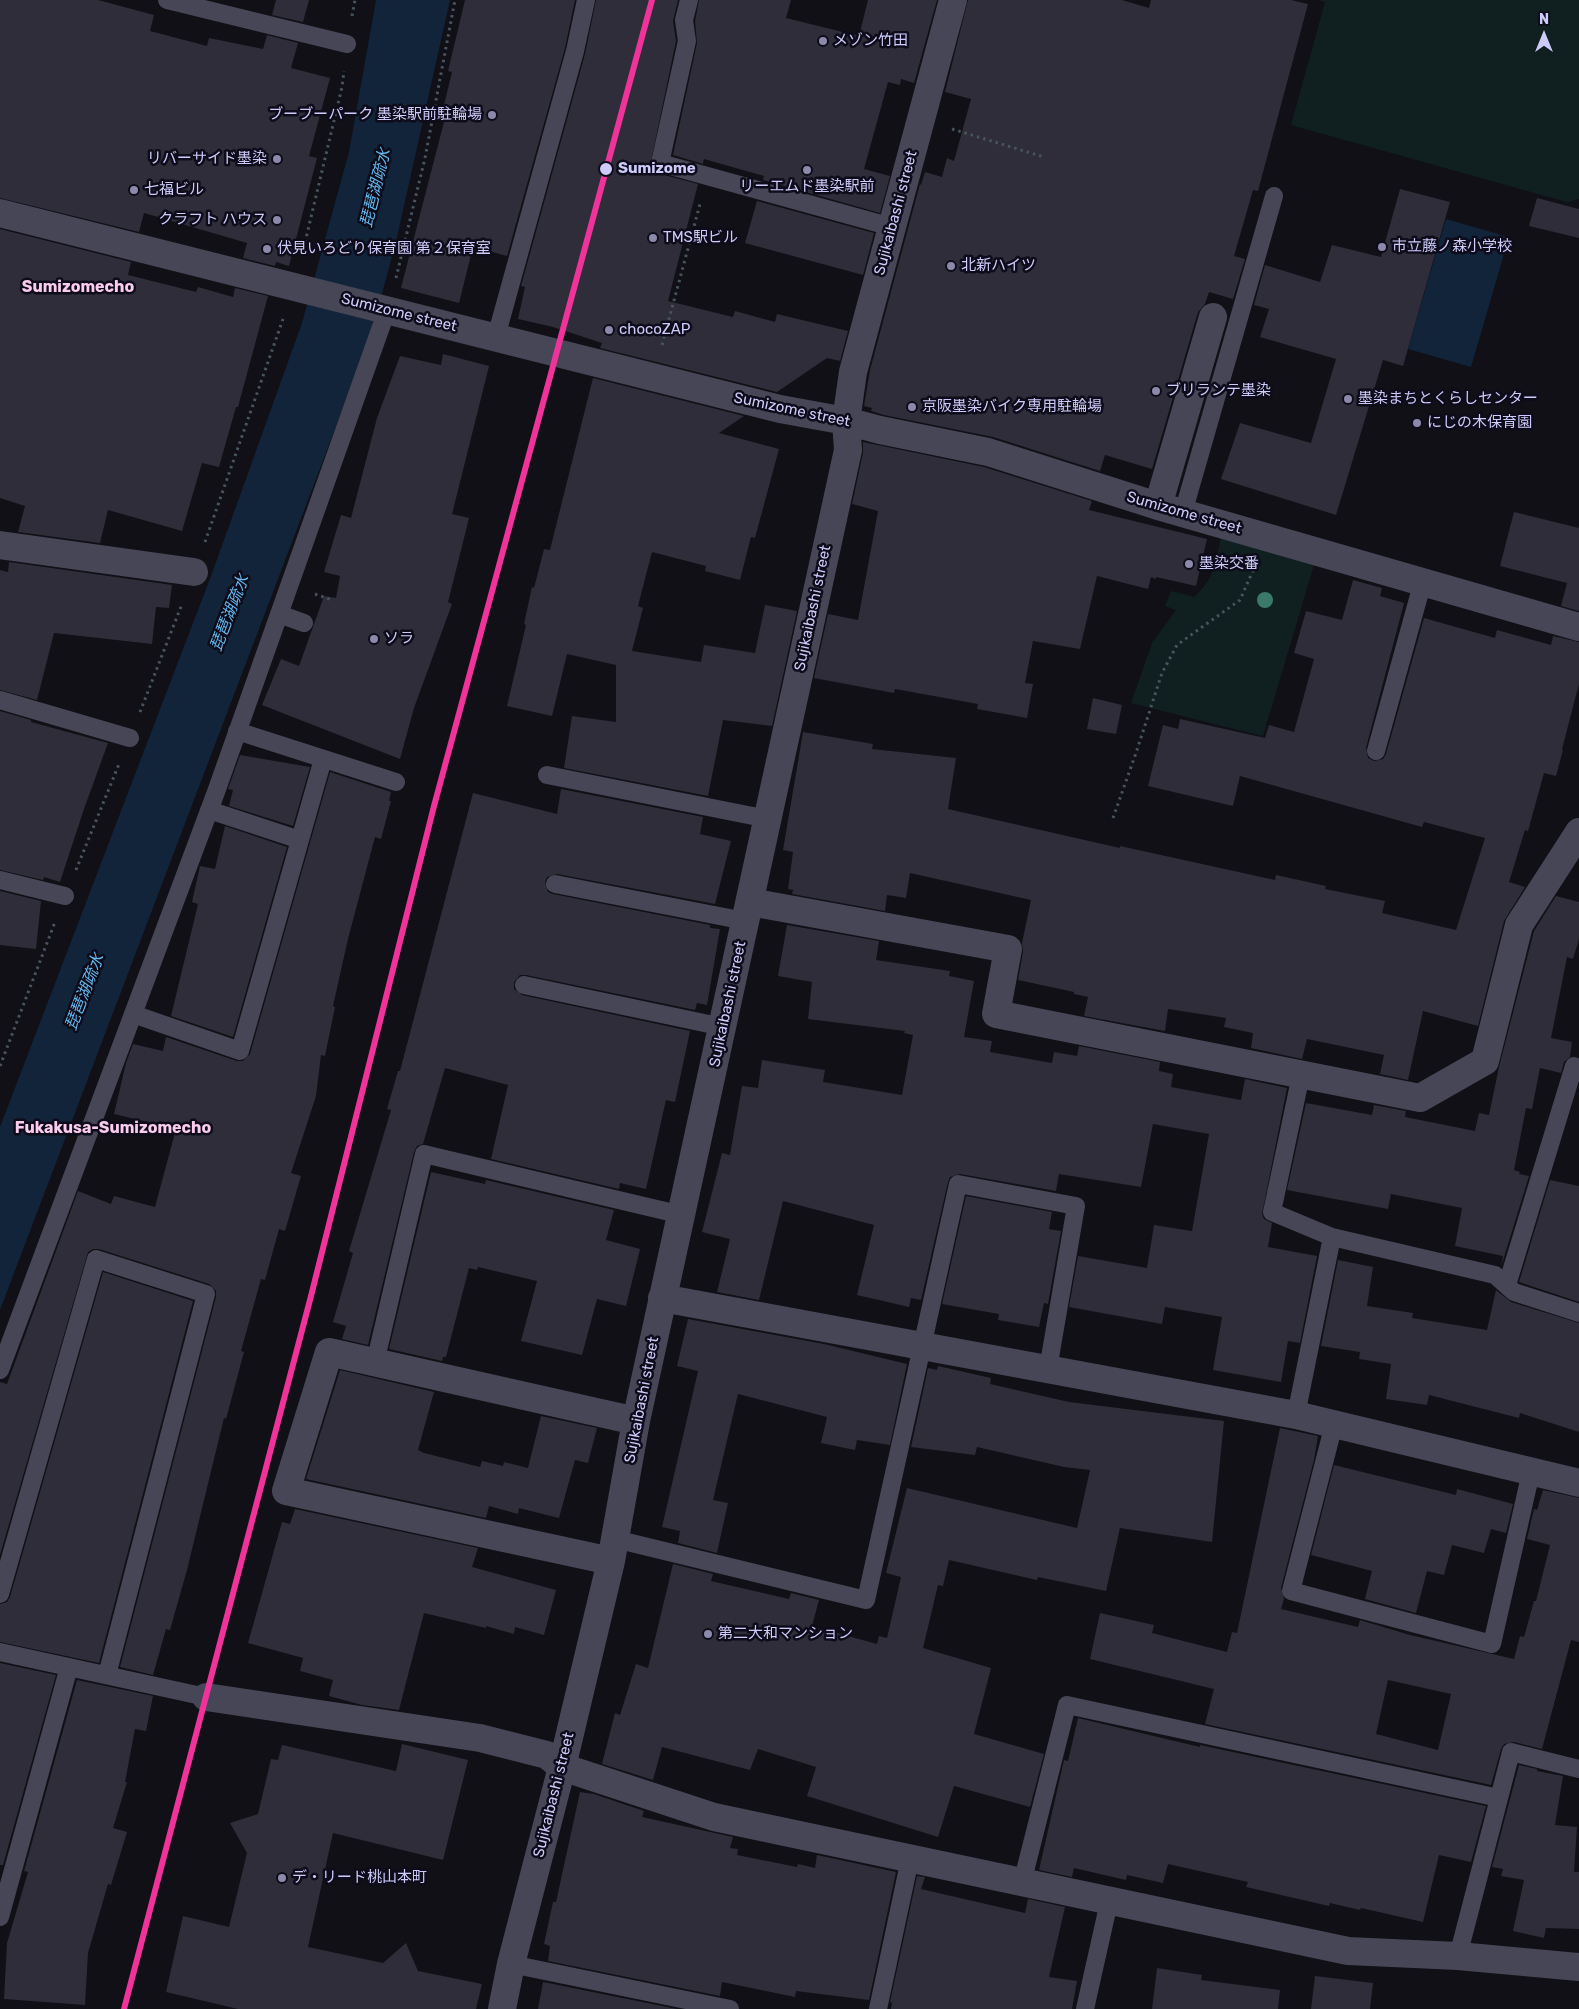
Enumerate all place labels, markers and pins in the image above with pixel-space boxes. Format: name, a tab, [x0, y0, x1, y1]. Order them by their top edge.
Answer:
place label: メゾン竹田	[833, 32, 908, 50]
marker: メゾン竹田	[817, 35, 829, 47]
place label: ブーブーパーク 墨染駅前駐輪場	[268, 106, 482, 124]
marker: ブーブーパーク 墨染駅前駐輪場	[486, 109, 498, 121]
place label: リバーサイド墨染	[147, 150, 267, 168]
marker: リバーサイド墨染	[271, 153, 283, 165]
place label: Sumizome	[618, 160, 696, 178]
marker: Sumizome	[598, 161, 614, 177]
marker: リーエムド墨染駅前	[801, 164, 813, 176]
place label: リーエムド墨染駅前	[740, 178, 874, 196]
place label: 七福ビル	[144, 181, 204, 199]
marker: 七福ビル	[128, 184, 140, 196]
place label: クラフト ハウス	[158, 211, 267, 229]
marker: クラフト ハウス	[271, 214, 283, 226]
place label: TMS駅ビル	[663, 229, 738, 247]
marker: TMS駅ビル	[647, 232, 659, 244]
place label: 市立藤ノ森小学校	[1392, 238, 1512, 256]
place label: 伏見いろどり保育園 第２保育室	[277, 240, 491, 258]
marker: 市立藤ノ森小学校	[1376, 241, 1388, 253]
marker: 伏見いろどり保育園 第２保育室	[261, 243, 273, 255]
place label: 北新ハイツ	[961, 257, 1036, 275]
marker: 北新ハイツ	[945, 260, 957, 272]
place label: chocoZAP	[619, 321, 690, 339]
marker: chocoZAP	[603, 324, 615, 336]
place label: ブリランテ墨染	[1166, 382, 1271, 400]
marker: ブリランテ墨染	[1150, 385, 1162, 397]
place label: 墨染まちとくらしセンター	[1358, 390, 1538, 408]
marker: 墨染まちとくらしセンター	[1342, 393, 1354, 405]
place label: 京阪墨染バイク専用駐輪場	[922, 398, 1102, 416]
marker: 京阪墨染バイク専用駐輪場	[906, 401, 918, 413]
place label: にじの木保育園	[1427, 414, 1532, 432]
marker: にじの木保育園	[1411, 417, 1423, 429]
place label: 墨染交番	[1199, 555, 1259, 573]
marker: 墨染交番	[1183, 558, 1195, 570]
place label: ソラ	[384, 630, 414, 648]
marker: ソラ	[368, 633, 380, 645]
place label: 第二大和マンション	[718, 1625, 853, 1643]
marker: 第二大和マンション	[702, 1628, 714, 1640]
place label: デ・リード桃山本町	[292, 1869, 427, 1887]
marker: デ・リード桃山本町	[276, 1872, 288, 1884]

